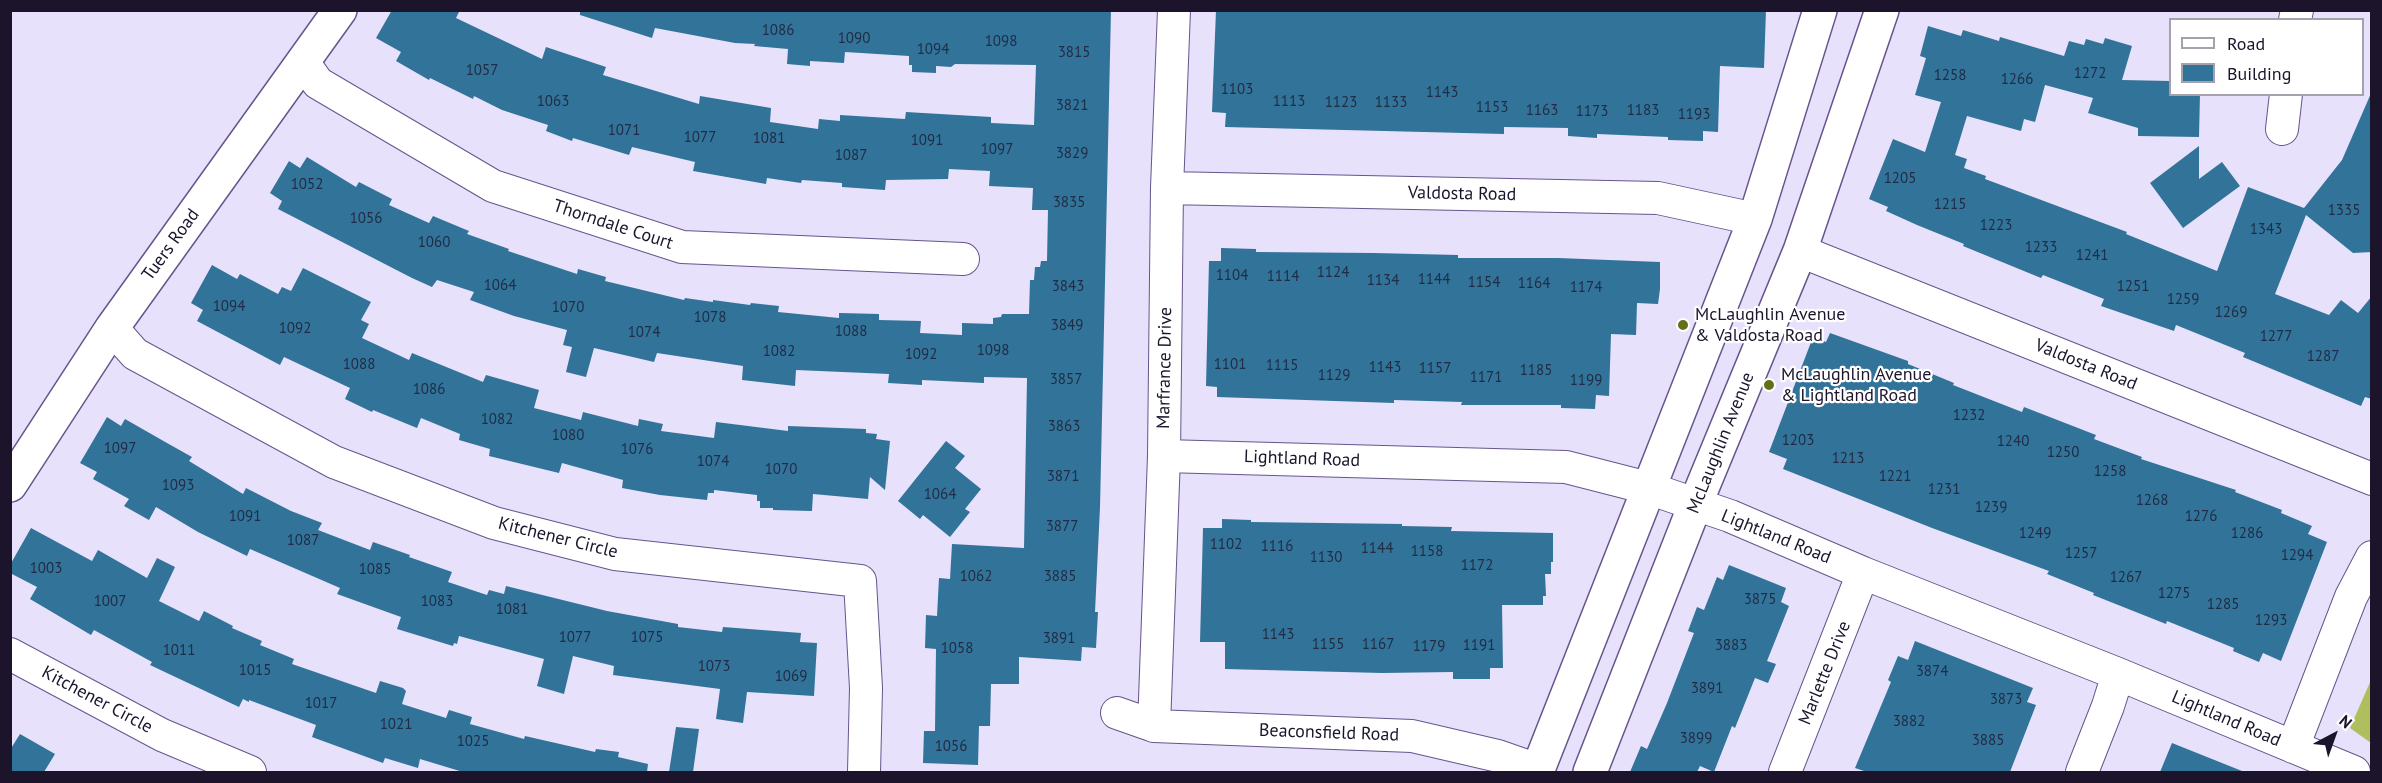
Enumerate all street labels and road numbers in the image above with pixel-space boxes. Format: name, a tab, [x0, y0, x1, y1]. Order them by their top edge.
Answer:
street label: Valdosta Road	[1408, 182, 1516, 206]
street label: Thorndale Court	[550, 195, 676, 255]
street label: Tuers Road	[138, 205, 204, 285]
street label: Marfrance Drive	[1153, 307, 1177, 429]
street label: Valdosta Road	[2032, 335, 2140, 395]
street label: McLaughlin Avenue	[1683, 369, 1759, 517]
street label: Lightland Road	[1243, 446, 1361, 472]
street label: Lightland Road	[1718, 505, 1834, 569]
street label: Kitchener Circle	[496, 513, 620, 563]
street label: Marlette Drive	[1794, 618, 1856, 728]
street label: Kitchener Circle	[38, 662, 156, 738]
street label: Lightland Road	[2168, 686, 2284, 752]
street label: Beaconsfield Road	[1259, 720, 1399, 746]

